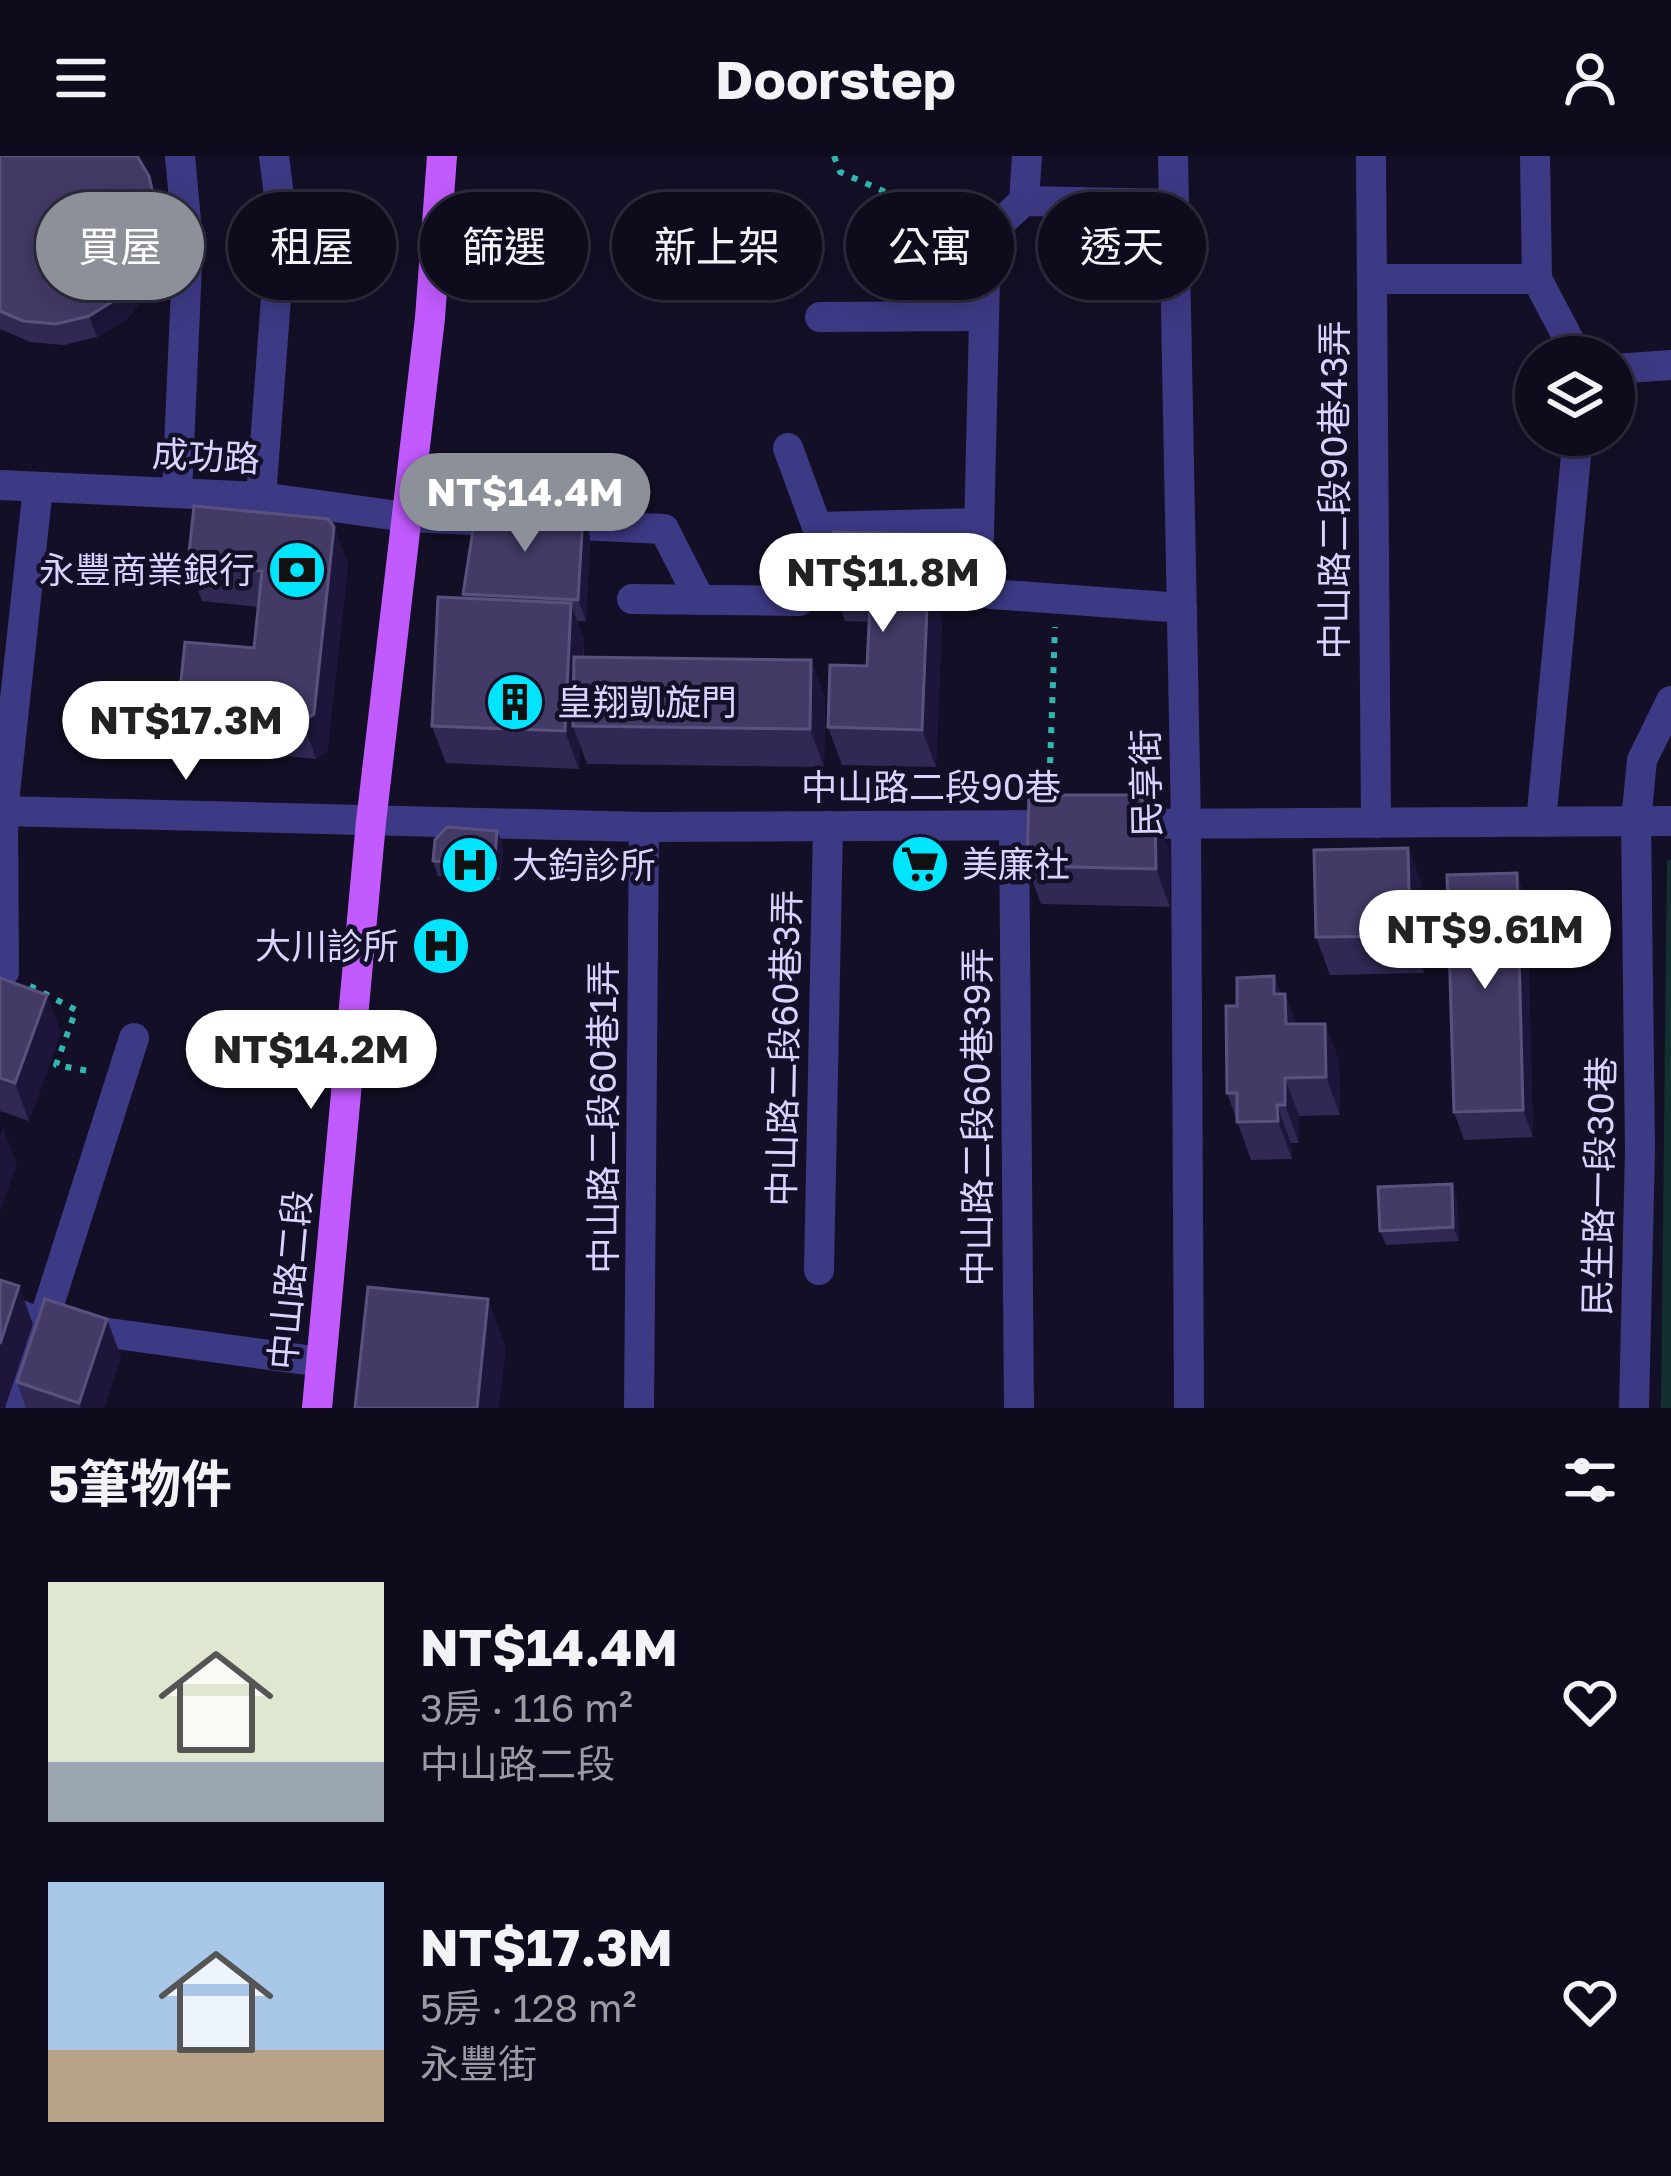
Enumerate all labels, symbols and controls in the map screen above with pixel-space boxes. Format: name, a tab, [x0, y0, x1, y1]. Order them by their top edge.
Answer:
icon: menu	[48, 45, 114, 111]
icon: person	[1557, 45, 1623, 111]
text: Doorstep	[715, 46, 956, 111]
chip: 買屋	[36, 192, 204, 300]
chip: 租屋	[228, 192, 396, 300]
chip: 篩選	[420, 192, 588, 300]
chip: 新上架	[612, 192, 822, 300]
chip: 公寓	[846, 192, 1014, 300]
chip: 透天	[1038, 192, 1206, 300]
street label: 中山路二段90巷43弄	[1312, 320, 1355, 660]
map controls	[1515, 336, 1635, 456]
button: layers	[1515, 336, 1635, 456]
street label: 成功路	[151, 431, 261, 480]
pin: NT$14.4M	[401, 453, 649, 555]
text: NT$14.4M	[426, 468, 624, 515]
pin: NT$11.8M	[759, 533, 1007, 635]
bank icon: 永豐商業銀行	[266, 539, 328, 601]
place label: 永豐商業銀行	[39, 548, 255, 591]
text: NT$11.8M	[786, 548, 980, 595]
building icon: 皇翔凱旋門	[484, 671, 546, 733]
place label: 皇翔凱旋門	[557, 680, 737, 723]
pin: NT$17.3M	[62, 681, 310, 783]
text: NT$17.3M	[89, 696, 283, 743]
street label: 民享街	[1123, 729, 1168, 837]
street label: 中山路二段90巷	[801, 765, 1061, 808]
supermarket icon: 美廉社	[889, 833, 951, 895]
hospital icon: 大鈞診所	[439, 834, 501, 896]
place label: 美廉社	[962, 842, 1070, 885]
place label: 大鈞診所	[512, 843, 656, 886]
street label: 中山路二段60巷3弄	[759, 889, 808, 1207]
pin: NT$9.61M	[1361, 890, 1609, 992]
text: NT$9.61M	[1386, 905, 1584, 952]
hospital icon: 大川診所	[410, 915, 472, 977]
place label: 大川診所	[255, 924, 399, 967]
street label: 中山路二段60巷39弄	[955, 948, 998, 1286]
street label: 中山路二段60巷1弄	[581, 960, 624, 1274]
pin: NT$14.2M	[187, 1010, 435, 1112]
text: NT$14.2M	[213, 1025, 409, 1072]
street label: 民生路一段30巷	[1575, 1056, 1622, 1316]
street label: 中山路二段	[260, 1188, 319, 1371]
icon: filters	[1557, 1447, 1623, 1513]
text: 5筆物件	[48, 1452, 232, 1513]
text: NT$14.4M	[420, 1616, 678, 1677]
icon: home	[144, 1630, 288, 1774]
icon: heart	[1557, 1669, 1623, 1735]
text: 3房 · 116 m²	[420, 1684, 633, 1731]
text: 中山路二段	[420, 1740, 615, 1787]
text: NT$17.3M	[420, 1916, 673, 1977]
icon: home	[144, 1930, 288, 2074]
icon: heart	[1557, 1969, 1623, 2035]
text: 5房 · 128 m²	[420, 1984, 636, 2031]
text: 永豐街	[420, 2040, 537, 2087]

